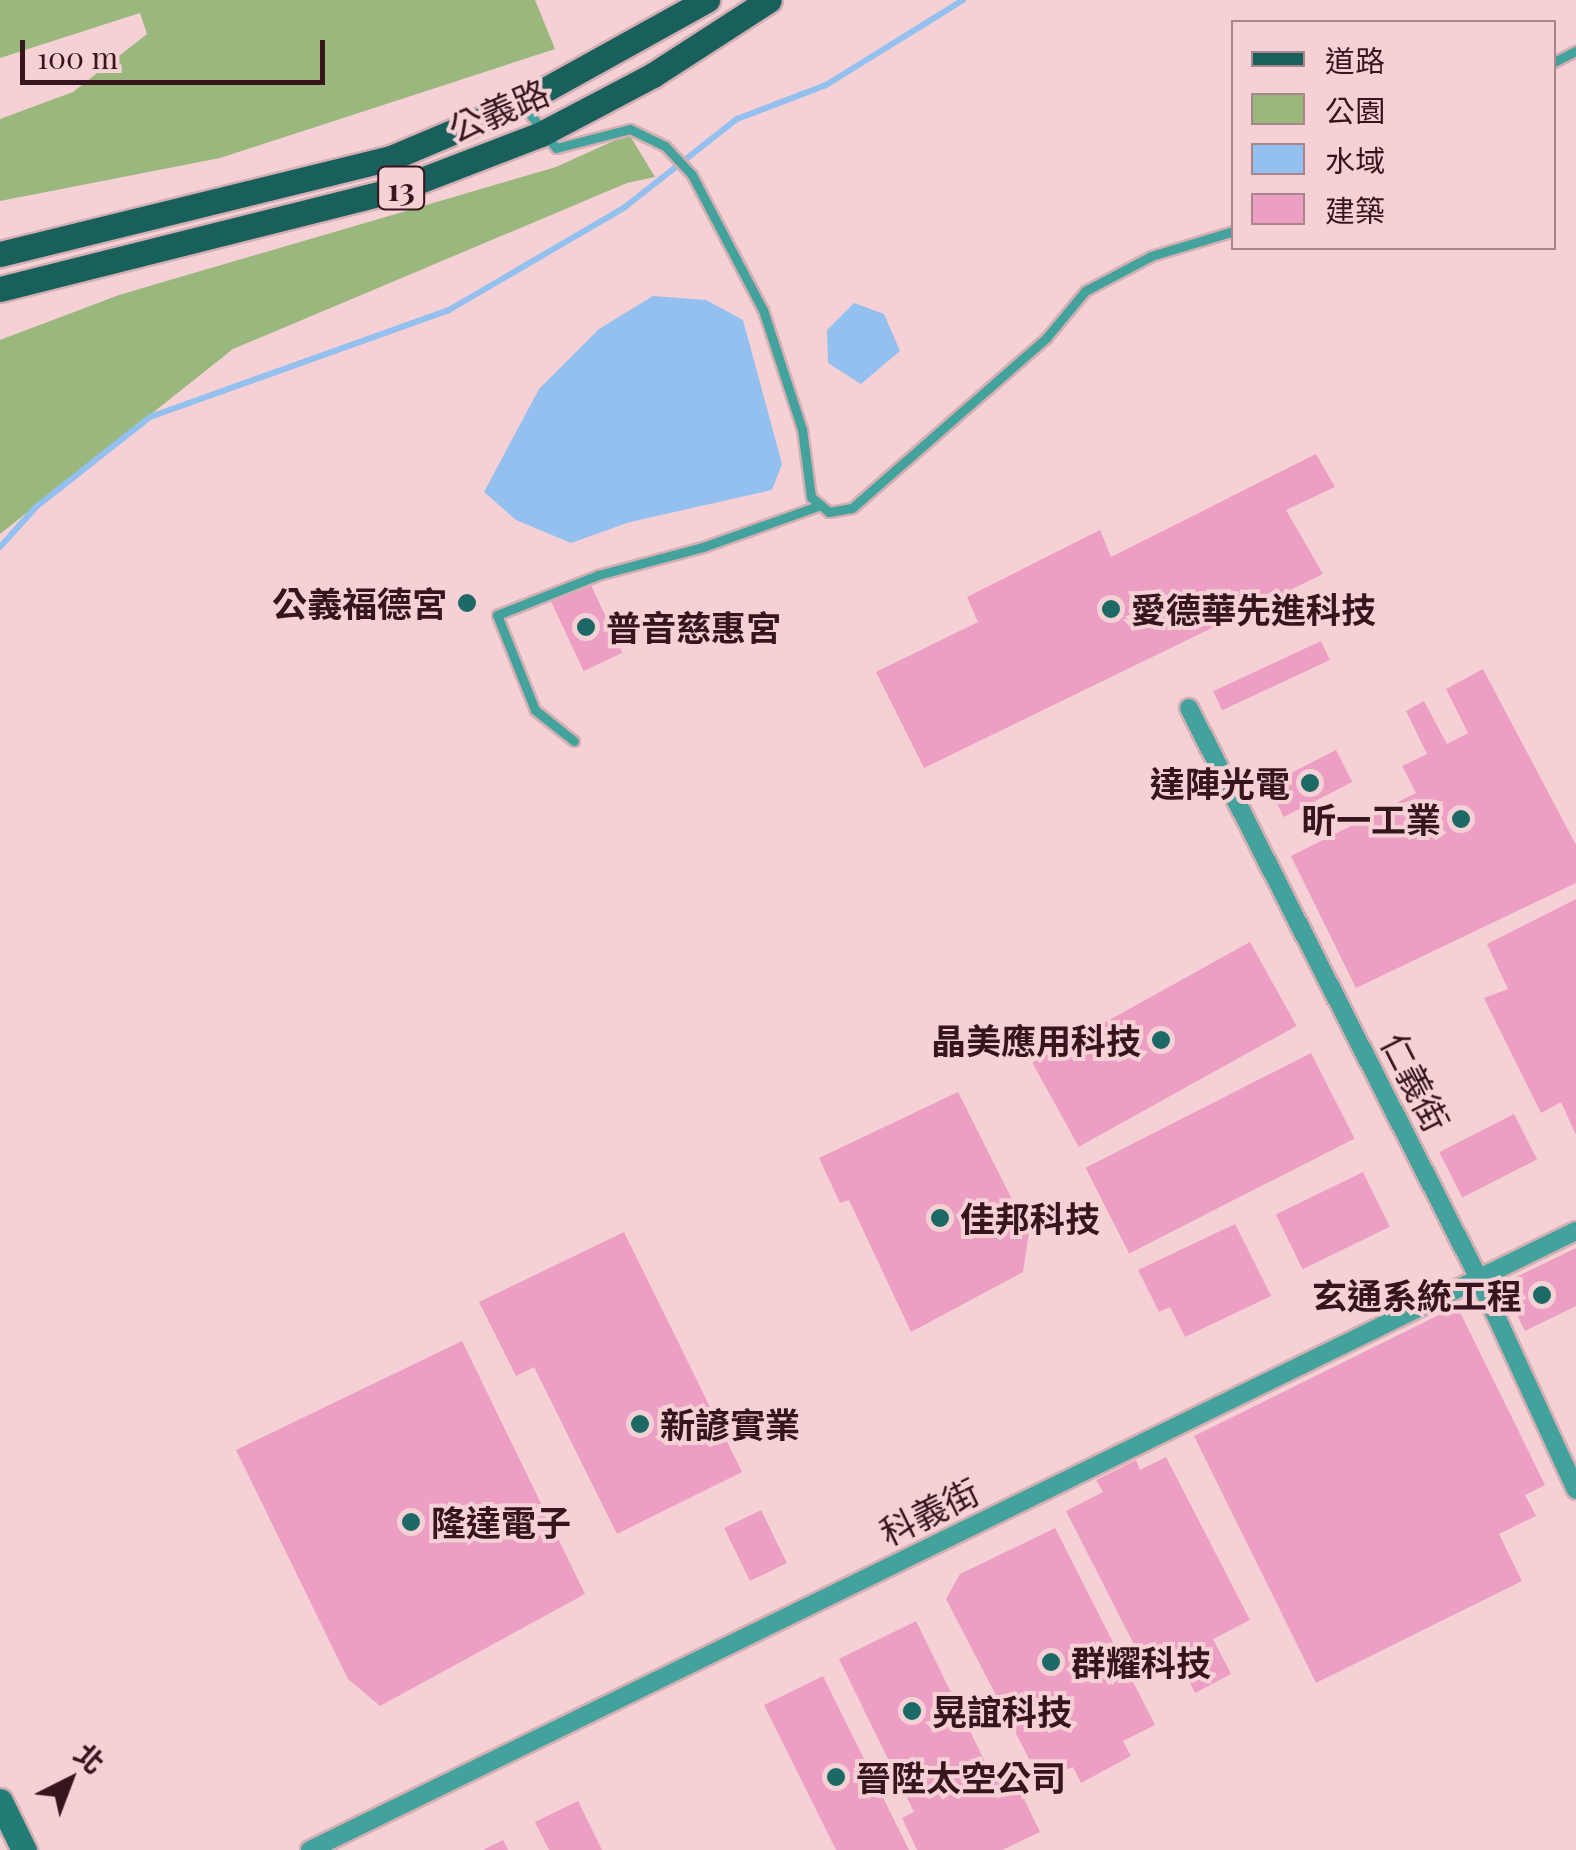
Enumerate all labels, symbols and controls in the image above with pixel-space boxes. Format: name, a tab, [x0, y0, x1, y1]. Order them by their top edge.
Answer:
scale bar	[25, 20, 330, 82]
legend	[1231, 20, 1556, 250]
text: 100 m	[37, 37, 118, 77]
text: 道路	[1325, 40, 1385, 80]
street label: 公義路	[441, 70, 555, 150]
text: 公園	[1325, 90, 1385, 130]
text: 水域	[1325, 140, 1385, 180]
road number: 13	[376, 161, 426, 215]
text: 建築	[1325, 190, 1385, 230]
place label: 公義福德宮	[272, 582, 447, 624]
place label: 愛德華先進科技	[1131, 588, 1376, 630]
marker: 公義福德宮	[456, 592, 478, 614]
marker: 愛德華先進科技	[1100, 598, 1122, 620]
place label: 普音慈惠宮	[606, 606, 781, 648]
marker: 普音慈惠宮	[575, 616, 597, 638]
place label: 達陣光電	[1150, 762, 1290, 804]
marker: 達陣光電	[1299, 772, 1321, 794]
place label: 昕一工業	[1301, 798, 1441, 840]
marker: 昕一工業	[1450, 808, 1472, 830]
place label: 晶美應用科技	[931, 1019, 1141, 1061]
street label: 仁義街	[1373, 1026, 1459, 1138]
marker: 晶美應用科技	[1150, 1029, 1172, 1051]
place label: 佳邦科技	[960, 1197, 1100, 1239]
marker: 佳邦科技	[929, 1207, 951, 1229]
place label: 玄通系統工程	[1312, 1274, 1522, 1316]
marker: 玄通系統工程	[1531, 1284, 1553, 1306]
place label: 新諺實業	[660, 1403, 800, 1445]
marker: 新諺實業	[629, 1413, 651, 1435]
street label: 科義街	[873, 1469, 985, 1553]
place label: 隆達電子	[431, 1501, 571, 1543]
marker: 隆達電子	[400, 1511, 422, 1533]
place label: 群耀科技	[1071, 1641, 1211, 1683]
marker: 群耀科技	[1040, 1651, 1062, 1673]
place label: 晃誼科技	[932, 1690, 1072, 1732]
marker: 晃誼科技	[901, 1700, 923, 1722]
north arrow	[20, 1730, 120, 1830]
text: 北	[68, 1734, 113, 1780]
place label: 晉陞太空公司	[856, 1756, 1066, 1798]
marker: 晉陞太空公司	[825, 1766, 847, 1788]

